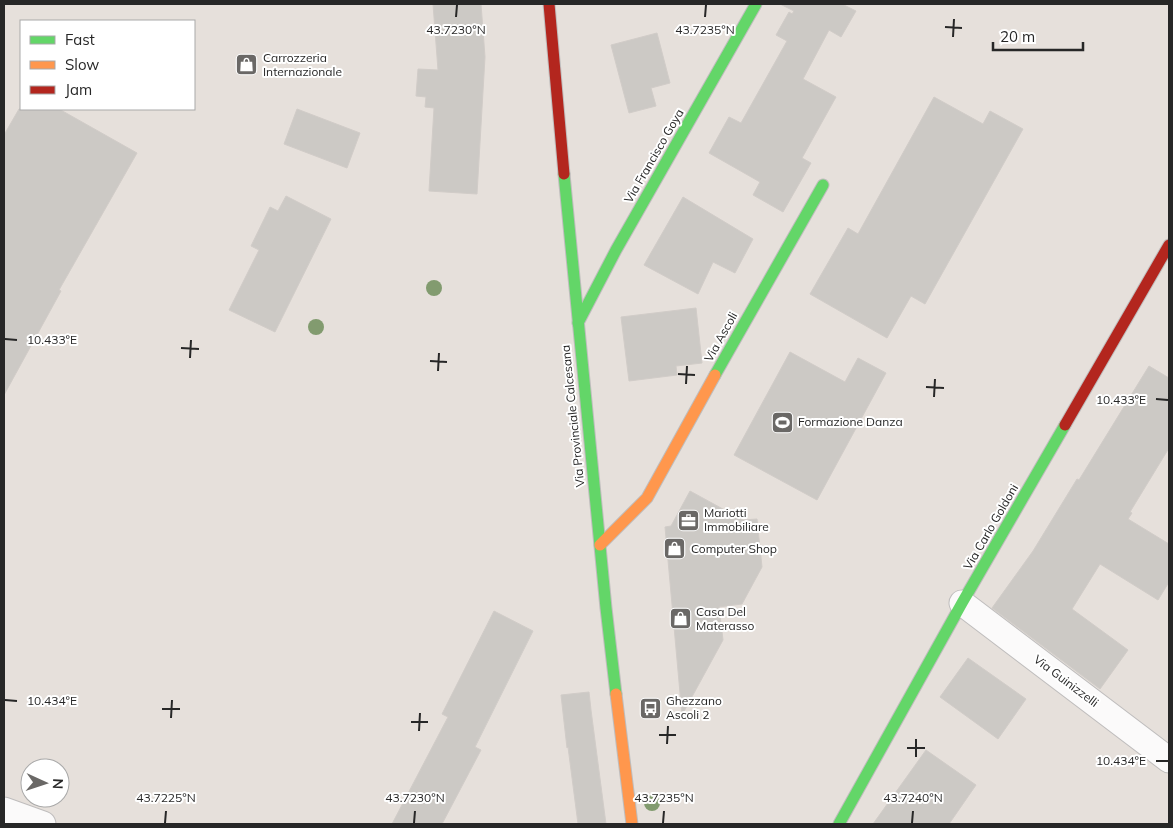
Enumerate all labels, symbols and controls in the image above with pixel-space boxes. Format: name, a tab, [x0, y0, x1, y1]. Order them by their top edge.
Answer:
legend	[20, 20, 195, 110]
scale bar	[993, 20, 1083, 52]
text: 43.7230°N	[426, 22, 486, 37]
text: 43.7235°N	[675, 22, 735, 37]
text: 20 m	[1000, 27, 1035, 46]
text: Fast	[65, 30, 95, 49]
place label: Carrozzeria Internazionale	[263, 50, 342, 79]
shop icon: Carrozzeria Internazionale	[235, 53, 259, 77]
text: Slow	[65, 55, 99, 74]
text: Jam	[65, 80, 92, 99]
street label: Via Francisco Goya	[621, 106, 687, 206]
street label: Via Ascoli	[701, 309, 740, 364]
text: 10.433°E	[27, 332, 77, 347]
street label: Via Provinciale Calcesana	[558, 344, 587, 488]
text: 10.433°E	[1096, 392, 1146, 407]
sports icon: Formazione Danza	[770, 410, 794, 434]
place label: Formazione Danza	[798, 414, 903, 429]
street label: Via Carlo Goldoni	[960, 481, 1021, 572]
place label: Mariotti Immobiliare	[704, 505, 769, 534]
office icon: Mariotti Immobiliare	[676, 508, 700, 532]
shop icon: Computer Shop	[663, 537, 687, 561]
place label: Computer Shop	[691, 541, 777, 556]
place label: Casa Del Materasso	[696, 604, 755, 633]
shop icon: Casa Del Materasso	[668, 607, 692, 631]
street label: Via Guinizzelli	[1031, 651, 1102, 710]
text: 10.434°E	[27, 693, 77, 708]
place label: Ghezzano Ascoli 2	[666, 693, 722, 722]
bus stop icon: Ghezzano Ascoli 2	[638, 696, 662, 720]
text: 10.434°E	[1096, 753, 1146, 768]
north arrow	[20, 758, 70, 808]
text: N	[49, 778, 67, 789]
text: 43.7225°N	[136, 790, 196, 805]
text: 43.7230°N	[385, 790, 445, 805]
text: 43.7235°N	[634, 790, 694, 805]
text: 43.7240°N	[883, 790, 943, 805]

